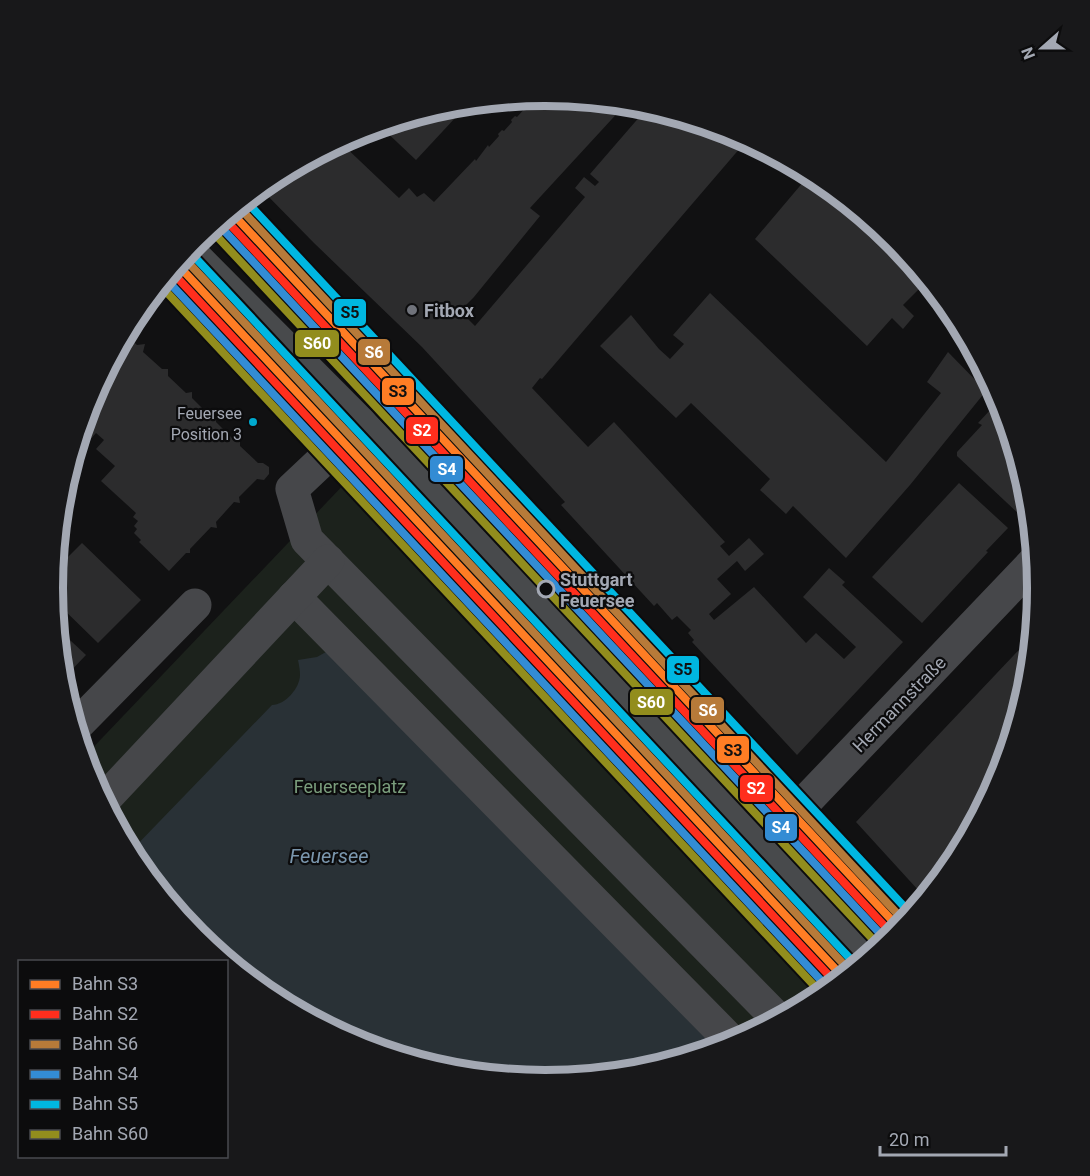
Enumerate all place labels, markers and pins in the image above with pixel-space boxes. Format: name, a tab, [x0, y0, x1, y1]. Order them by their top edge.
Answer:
place label: Fitbox	[424, 300, 475, 321]
marker: Fitbox	[405, 303, 419, 317]
place label: Feuersee Position 3	[171, 404, 242, 444]
marker: Feuersee Position 3	[247, 416, 259, 428]
place label: Stuttgart Feuersee	[560, 569, 635, 611]
marker: Stuttgart Feuersee	[537, 580, 555, 598]

